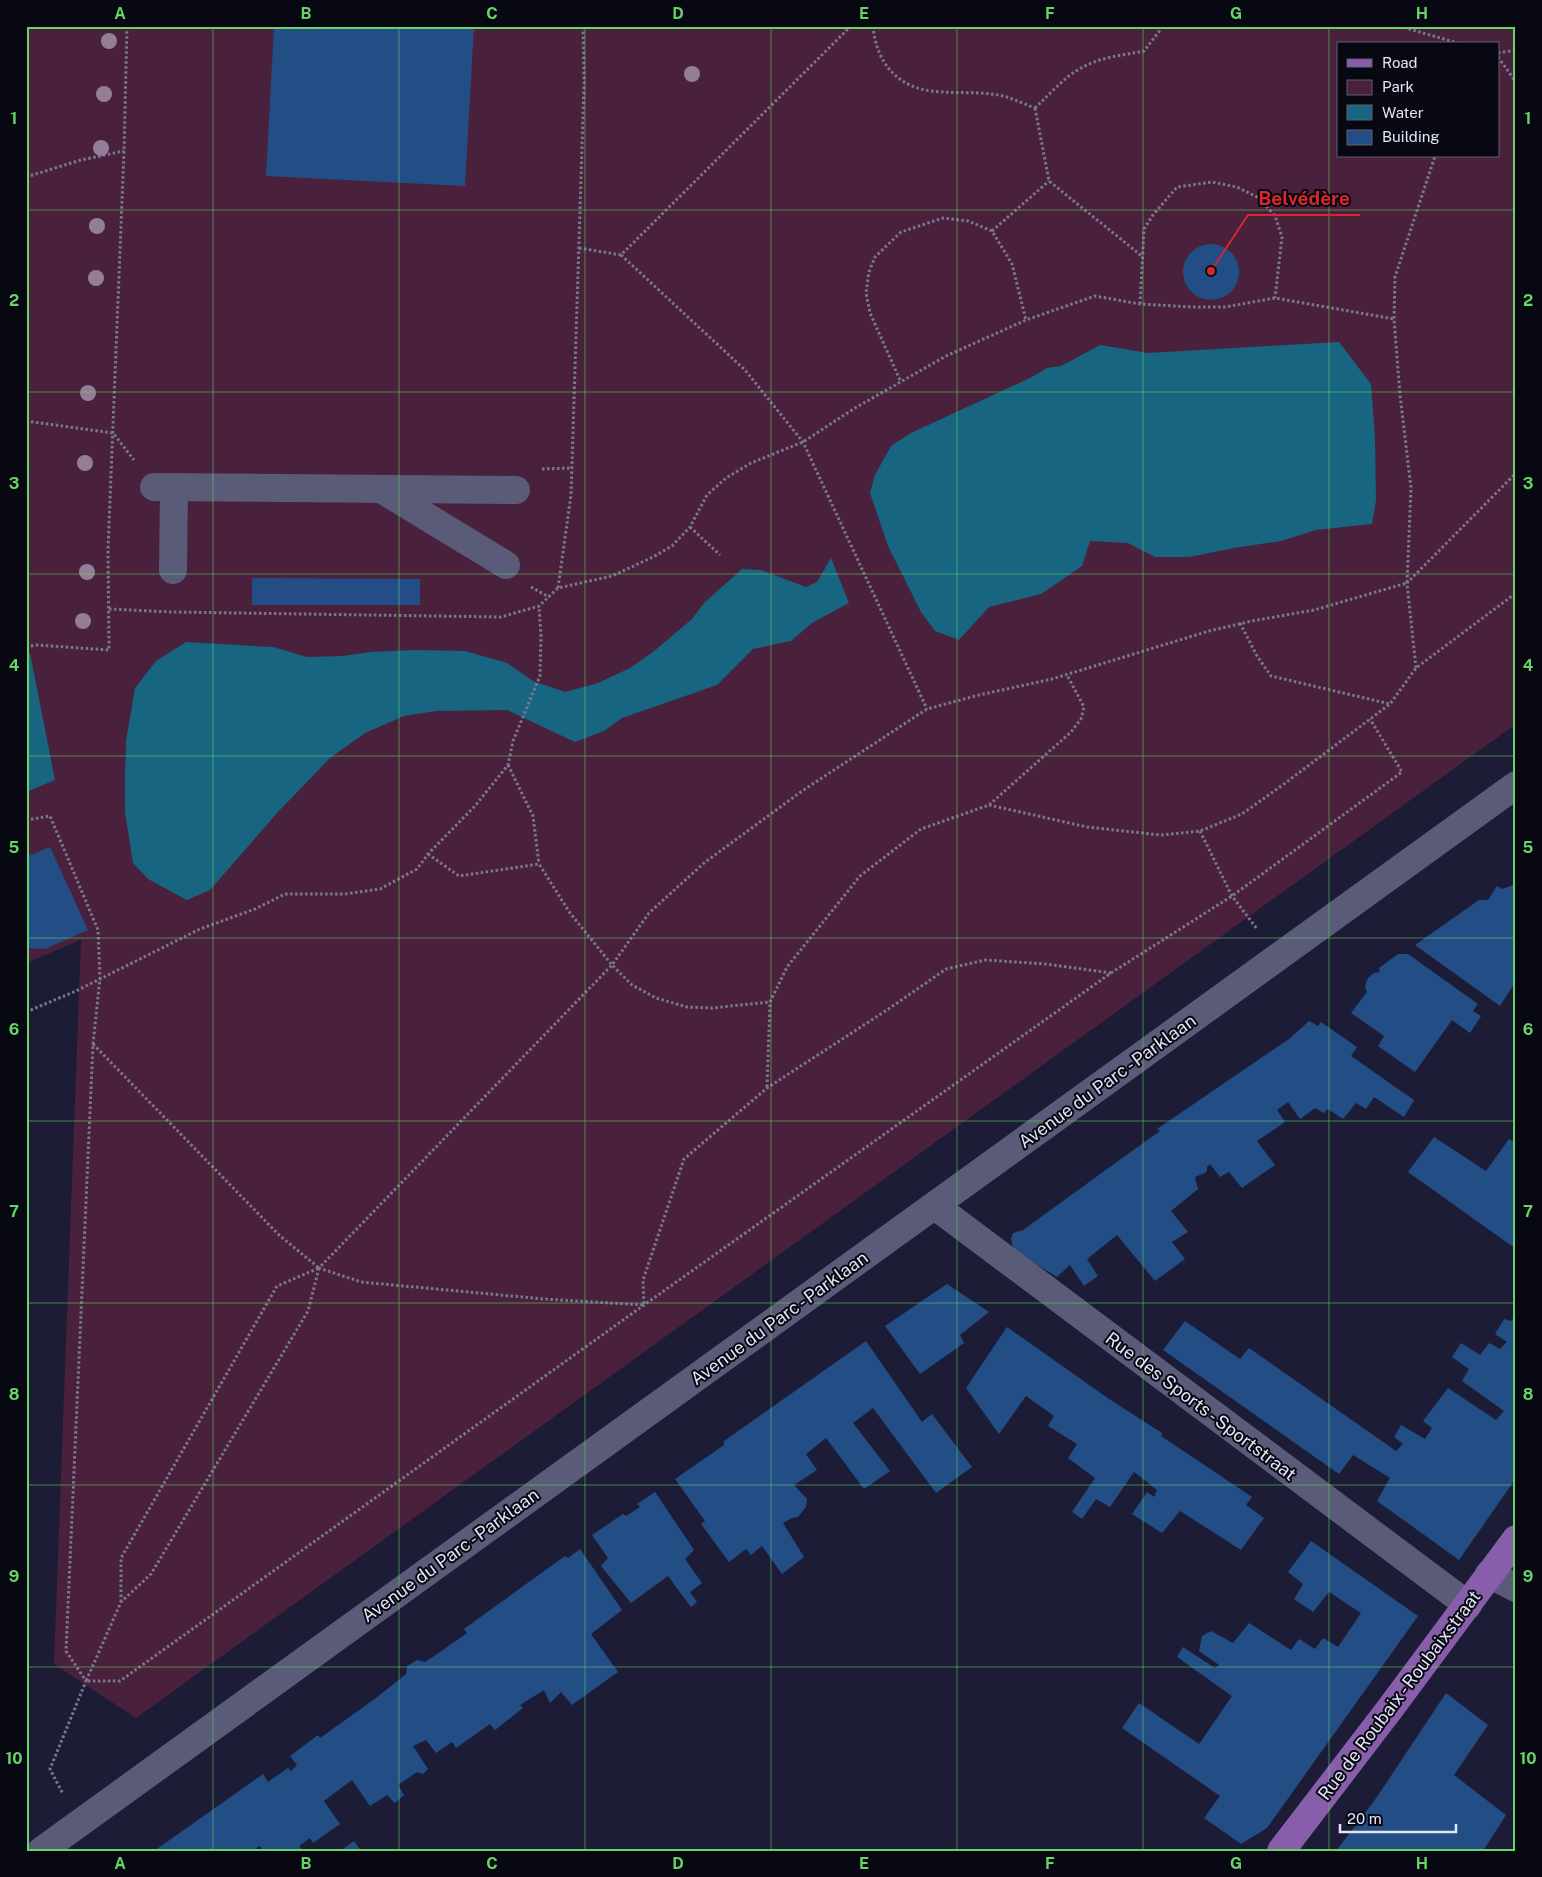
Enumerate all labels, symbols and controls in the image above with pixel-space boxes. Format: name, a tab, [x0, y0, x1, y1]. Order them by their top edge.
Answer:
text: A	[114, 4, 126, 23]
text: B	[301, 4, 312, 23]
text: C	[486, 4, 498, 23]
text: D	[672, 4, 684, 23]
text: E	[859, 4, 869, 23]
text: F	[1045, 4, 1055, 23]
text: G	[1230, 4, 1242, 23]
text: H	[1416, 4, 1428, 23]
legend	[1337, 42, 1500, 158]
text: Road	[1382, 54, 1418, 71]
text: Park	[1382, 78, 1414, 95]
text: Water	[1382, 104, 1424, 121]
text: 1	[11, 109, 17, 128]
text: 1	[1525, 109, 1531, 128]
text: Building	[1382, 128, 1440, 145]
callout: Belvédère	[1248, 181, 1360, 215]
text: Belvédère	[1258, 187, 1350, 209]
text: 2	[9, 291, 19, 310]
text: 2	[1523, 291, 1533, 310]
text: 3	[9, 474, 19, 493]
text: 3	[1523, 474, 1533, 493]
text: 4	[9, 656, 20, 675]
text: 4	[1523, 656, 1534, 675]
text: 5	[9, 838, 20, 857]
text: 5	[1523, 838, 1534, 857]
street label: Avenue du Parc - Parklaan	[1014, 1010, 1200, 1152]
text: 6	[9, 1020, 19, 1039]
text: 6	[1523, 1020, 1533, 1039]
text: 7	[9, 1202, 19, 1221]
text: 7	[1523, 1202, 1533, 1221]
street label: Avenue du Parc - Parklaan	[686, 1247, 872, 1389]
street label: Rue des Sports - Sportstraat	[1102, 1327, 1300, 1485]
text: 8	[9, 1385, 20, 1404]
text: 8	[1523, 1385, 1534, 1404]
street label: Avenue du Parc - Parklaan	[357, 1484, 543, 1626]
text: 9	[9, 1567, 19, 1586]
text: 9	[1523, 1567, 1533, 1586]
street label: Rue de Roubaix - Roubaixstraat	[1313, 1586, 1485, 1804]
text: 10	[5, 1749, 23, 1768]
text: 10	[1519, 1749, 1537, 1768]
scale bar	[1340, 1802, 1456, 1834]
text: 20 m	[1347, 1810, 1382, 1827]
text: A	[114, 1854, 126, 1873]
text: B	[301, 1854, 312, 1873]
text: C	[486, 1854, 498, 1873]
text: D	[672, 1854, 684, 1873]
text: E	[859, 1854, 869, 1873]
text: F	[1045, 1854, 1055, 1873]
text: G	[1230, 1854, 1242, 1873]
text: H	[1416, 1854, 1428, 1873]

